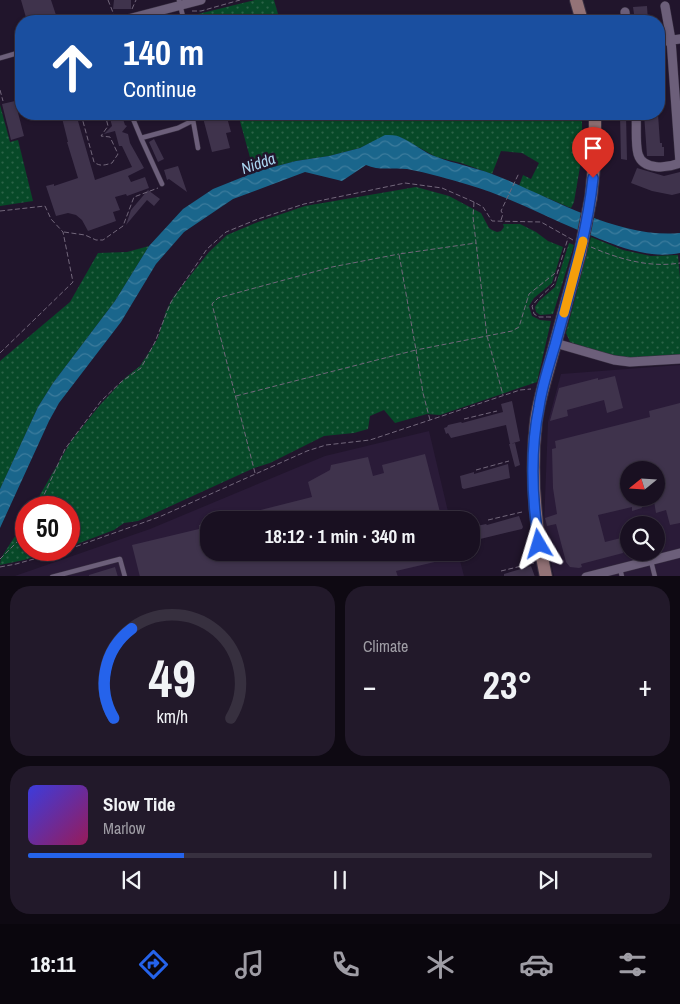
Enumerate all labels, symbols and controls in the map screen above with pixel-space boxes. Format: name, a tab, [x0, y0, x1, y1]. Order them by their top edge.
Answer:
text: 140 m	[123, 29, 204, 76]
icon: ahead	[40, 35, 105, 100]
text: Continue	[123, 74, 196, 104]
pin	[572, 127, 614, 178]
icon: arrive	[579, 134, 607, 162]
water label: Nidda	[238, 147, 278, 179]
north arrow	[620, 461, 665, 506]
map controls	[620, 461, 665, 561]
speed limit sign: 50	[15, 496, 80, 561]
button: search	[620, 516, 665, 561]
position arrow	[512, 517, 564, 569]
text: 18:12 · 1 min · 340 m	[265, 523, 415, 549]
text: Climate	[363, 635, 408, 657]
text: 49	[149, 643, 196, 713]
text: 23°	[483, 660, 532, 711]
text: −	[363, 667, 376, 705]
text: +	[639, 667, 652, 705]
text: km/h	[157, 705, 188, 729]
text: Slow Tide	[103, 791, 175, 817]
text: Marlow	[103, 817, 145, 839]
icon: previous	[118, 866, 146, 894]
icon: pause	[326, 866, 354, 894]
icon: next	[534, 866, 562, 894]
icon: directions	[136, 947, 171, 982]
icon: music	[232, 947, 267, 982]
icon: phone	[328, 947, 363, 982]
icon: climate	[423, 947, 458, 982]
icon: car	[519, 947, 554, 982]
icon: filters	[615, 947, 650, 982]
text: 18:11	[30, 949, 76, 979]

